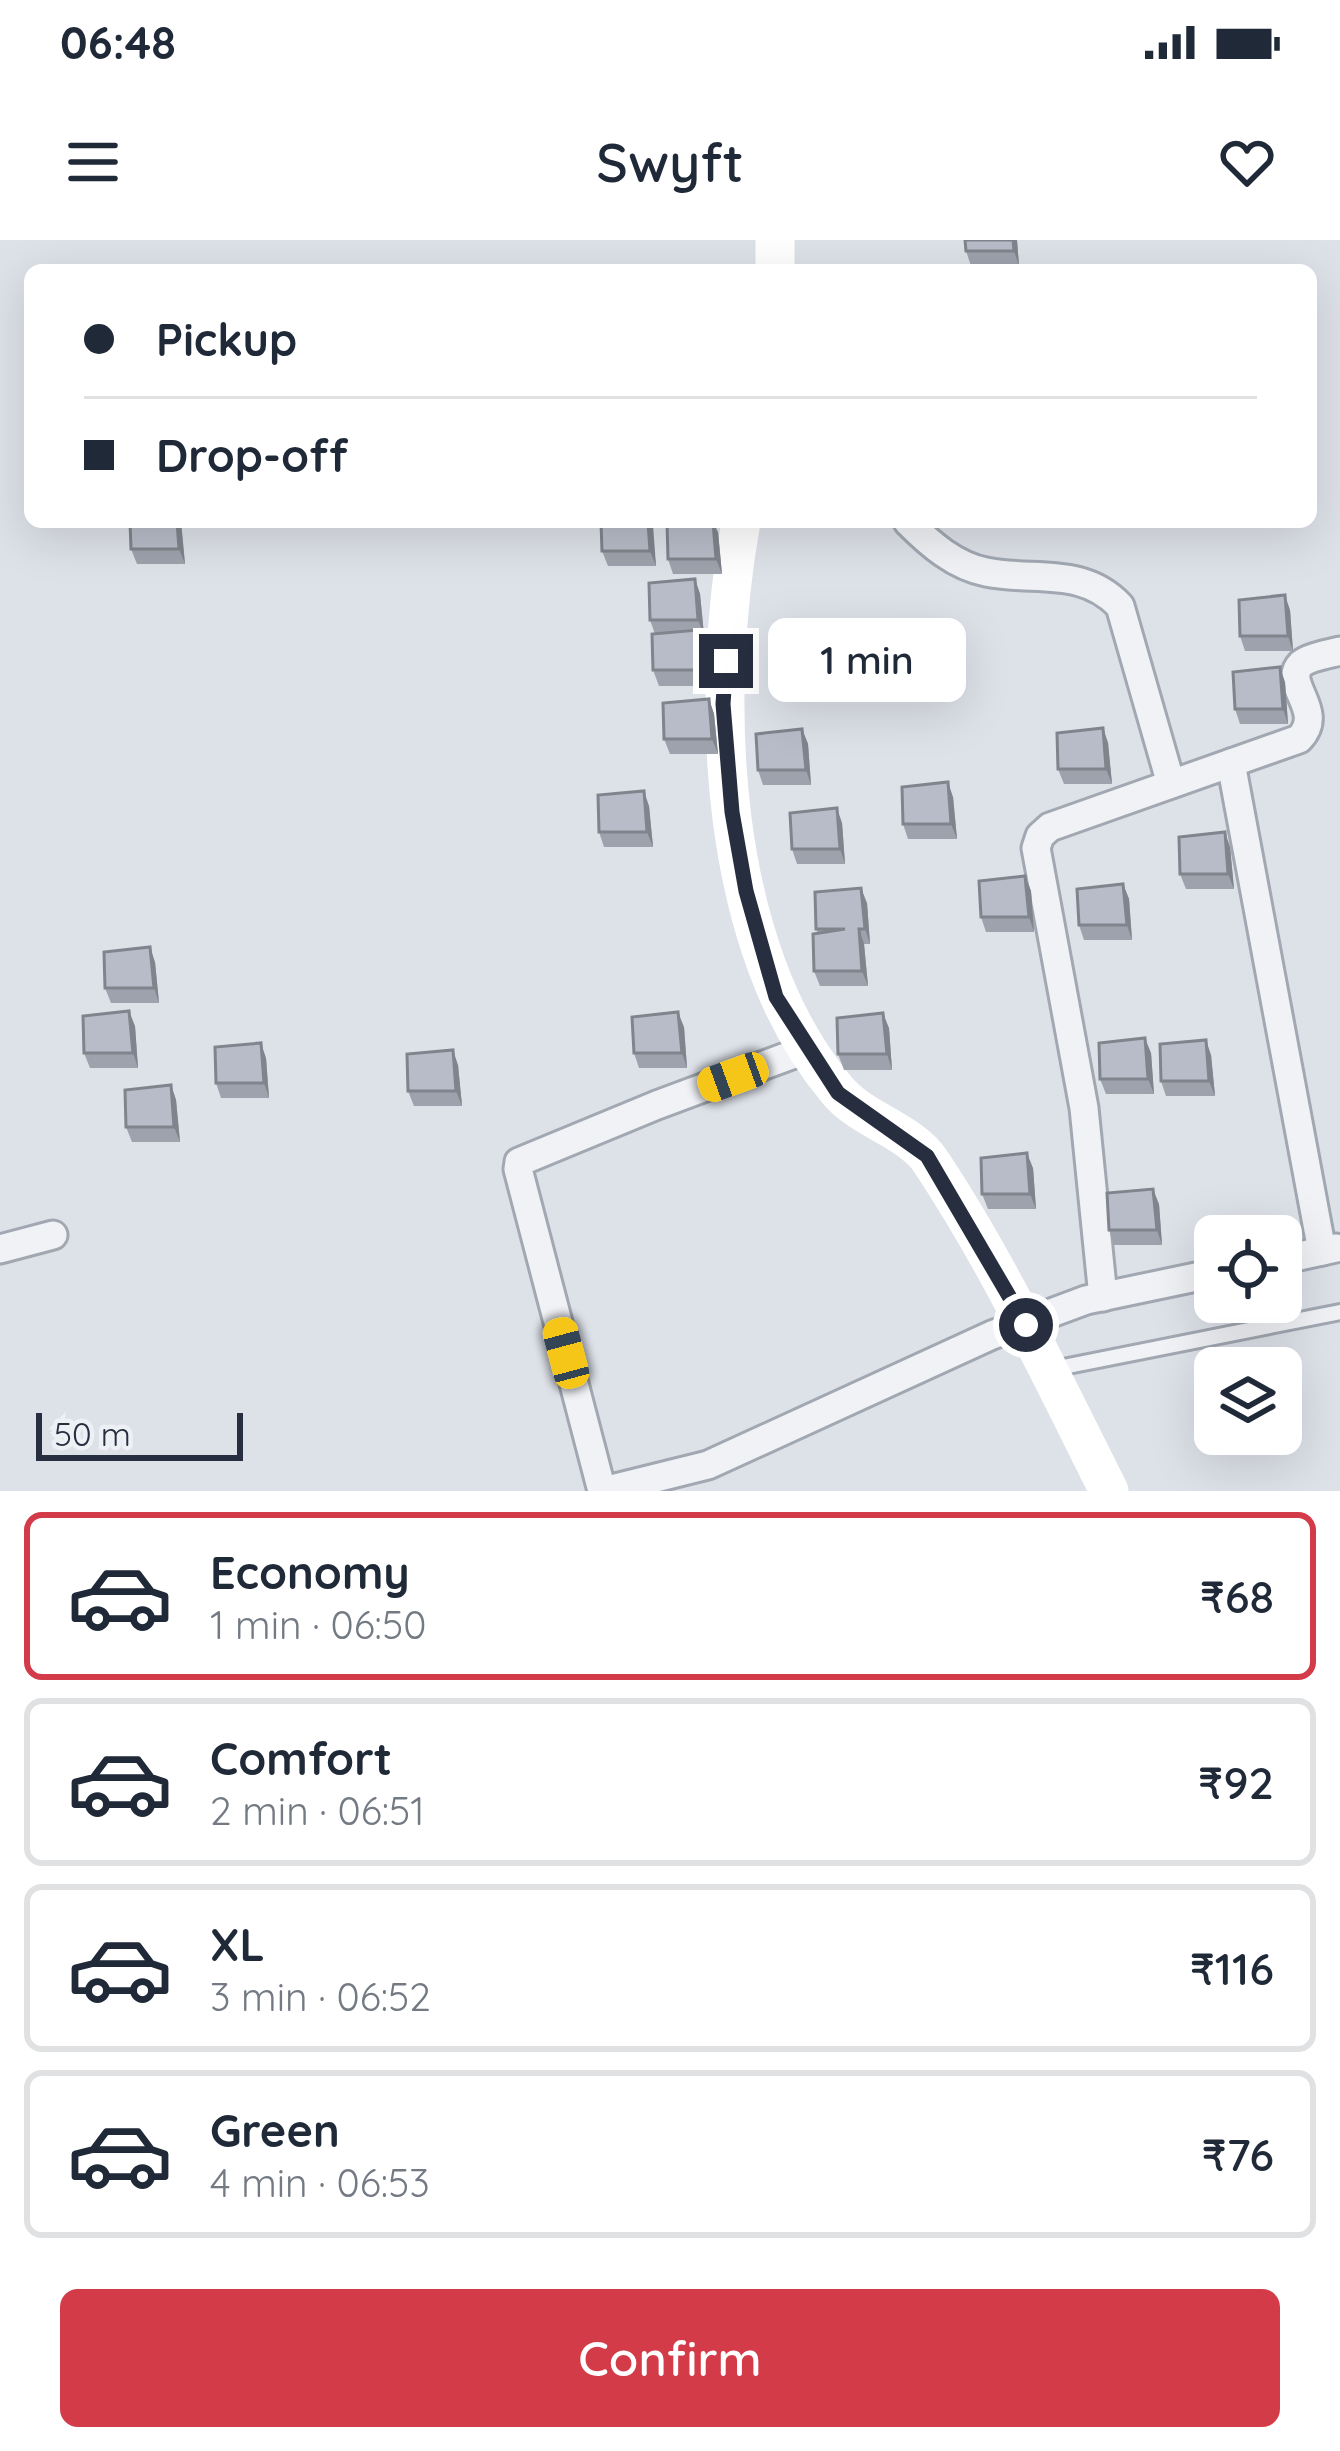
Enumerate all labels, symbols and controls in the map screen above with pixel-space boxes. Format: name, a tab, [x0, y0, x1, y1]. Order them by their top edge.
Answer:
text: 06:48	[60, 14, 176, 70]
text: Swyft	[596, 128, 744, 196]
icon: menu	[60, 129, 126, 195]
icon: heart	[1214, 129, 1280, 195]
text: Pickup	[156, 311, 297, 367]
text: Drop-off	[156, 427, 348, 483]
callout: 1 min	[768, 619, 966, 703]
route end	[699, 634, 753, 688]
text: 1 min	[820, 635, 914, 684]
car	[693, 1048, 773, 1106]
map controls	[1194, 1215, 1302, 1455]
button: locate	[1194, 1215, 1302, 1323]
route start	[999, 1298, 1053, 1352]
car	[539, 1314, 593, 1392]
button: layers	[1194, 1347, 1302, 1455]
scale bar	[36, 1407, 243, 1460]
text: 50 m	[54, 1413, 131, 1454]
icon: car	[66, 1542, 174, 1650]
text: Economy	[210, 1544, 410, 1600]
text: ₹68	[1200, 1568, 1274, 1624]
text: 1 min · 06:50	[210, 1600, 426, 1649]
icon: car	[66, 1728, 174, 1836]
text: Comfort	[210, 1730, 392, 1786]
text: ₹92	[1198, 1754, 1274, 1810]
text: 2 min · 06:51	[210, 1786, 425, 1835]
icon: car	[66, 1914, 174, 2022]
text: XL	[210, 1916, 265, 1972]
text: ₹116	[1190, 1940, 1274, 1996]
text: 3 min · 06:52	[210, 1972, 431, 2021]
icon: car	[66, 2100, 174, 2208]
text: Green	[210, 2102, 340, 2158]
text: ₹76	[1201, 2126, 1274, 2182]
text: 4 min · 06:53	[210, 2158, 430, 2207]
button: Confirm	[60, 2289, 1280, 2427]

